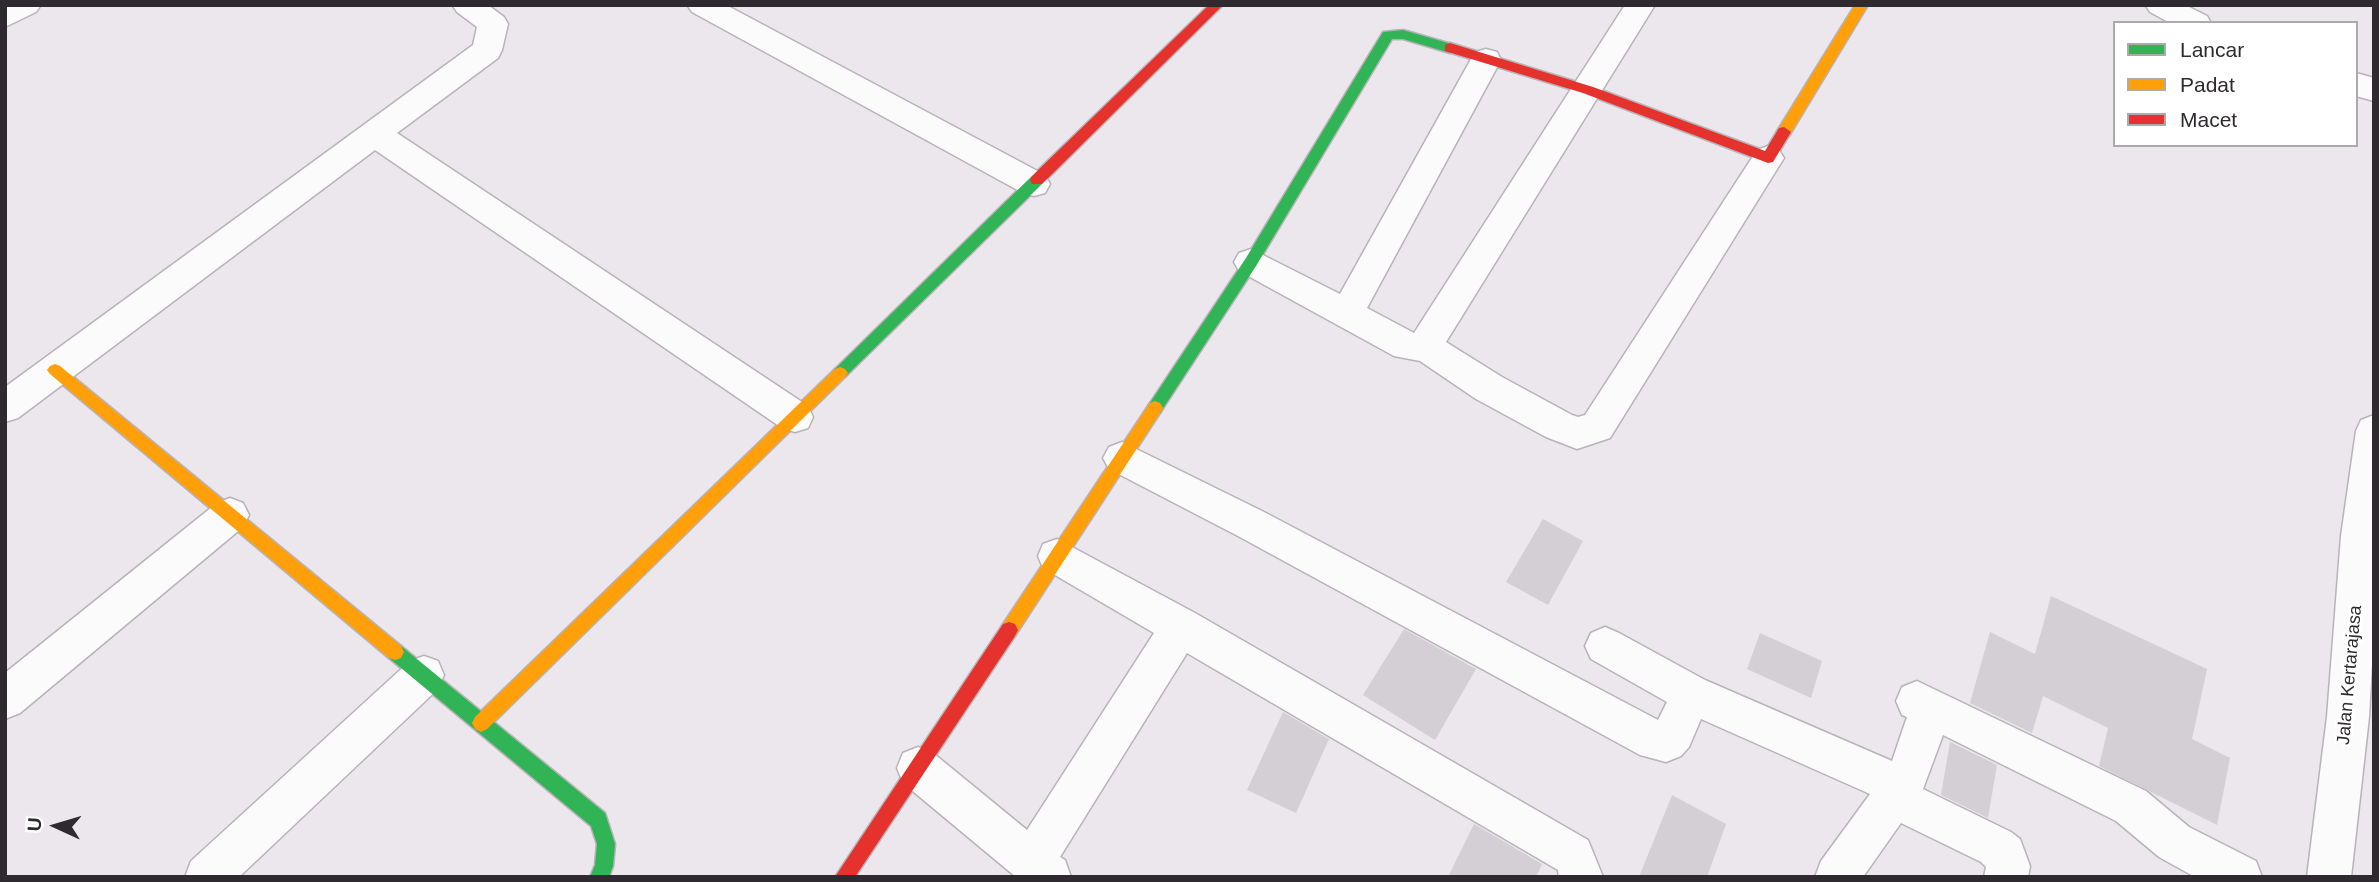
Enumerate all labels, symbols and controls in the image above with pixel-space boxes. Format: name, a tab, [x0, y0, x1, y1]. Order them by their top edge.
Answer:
legend	[2113, 21, 2358, 147]
text: Lancar	[2180, 38, 2244, 61]
text: Padat	[2180, 73, 2235, 96]
text: Macet	[2180, 108, 2237, 131]
street label: Jalan Kertarajasa	[2333, 604, 2367, 746]
north arrow	[21, 791, 91, 861]
text: U	[24, 817, 46, 832]

